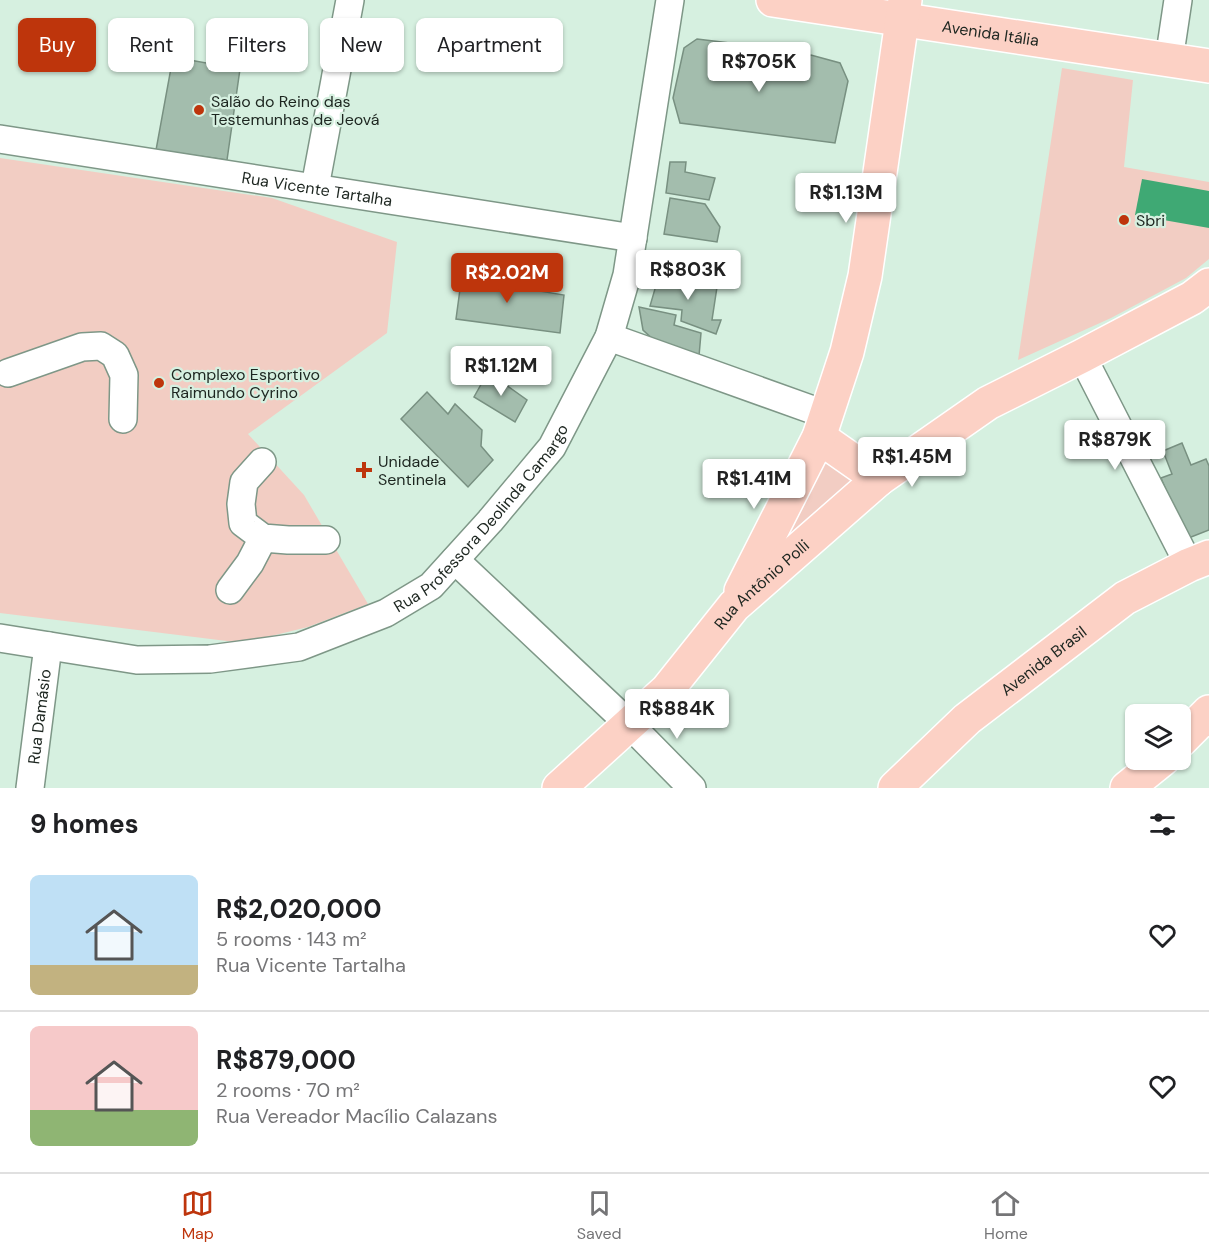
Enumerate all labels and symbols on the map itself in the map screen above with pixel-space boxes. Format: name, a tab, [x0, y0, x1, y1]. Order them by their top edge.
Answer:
street label: Avenida Itália	[940, 16, 1040, 51]
pin: R$705K	[710, 42, 808, 93]
place label: Salão do Reino das Testemunhas de Jeová	[211, 91, 380, 130]
marker: Salão do Reino das Testemunhas de Jeová	[192, 103, 206, 117]
street label: Rua Vicente Tartalha	[240, 167, 394, 211]
pin: R$1.13M	[791, 173, 901, 224]
place label: Sbri	[1136, 210, 1165, 231]
marker: Sbri	[1117, 213, 1131, 227]
pin: R$803K	[639, 250, 737, 301]
pin: R$2.02M	[452, 253, 562, 304]
pin: R$1.12M	[446, 346, 556, 397]
place label: Complexo Esportivo Raimundo Cyrino	[171, 364, 320, 403]
marker: Complexo Esportivo Raimundo Cyrino	[152, 376, 166, 390]
street label: Rua Professora Deolinda Camargo	[390, 420, 573, 617]
pin: R$879K	[1066, 420, 1164, 471]
pin: R$1.45M	[857, 437, 967, 488]
place label: Unidade Sentinela	[378, 451, 446, 490]
pin: R$1.41M	[699, 459, 809, 510]
marker: Unidade Sentinela	[355, 461, 373, 479]
street label: Rua Antônio Polli	[709, 535, 814, 634]
street label: Avenida Brasil	[997, 621, 1091, 700]
street label: Rua Damásio	[23, 668, 56, 765]
pin: R$884K	[628, 689, 726, 740]

